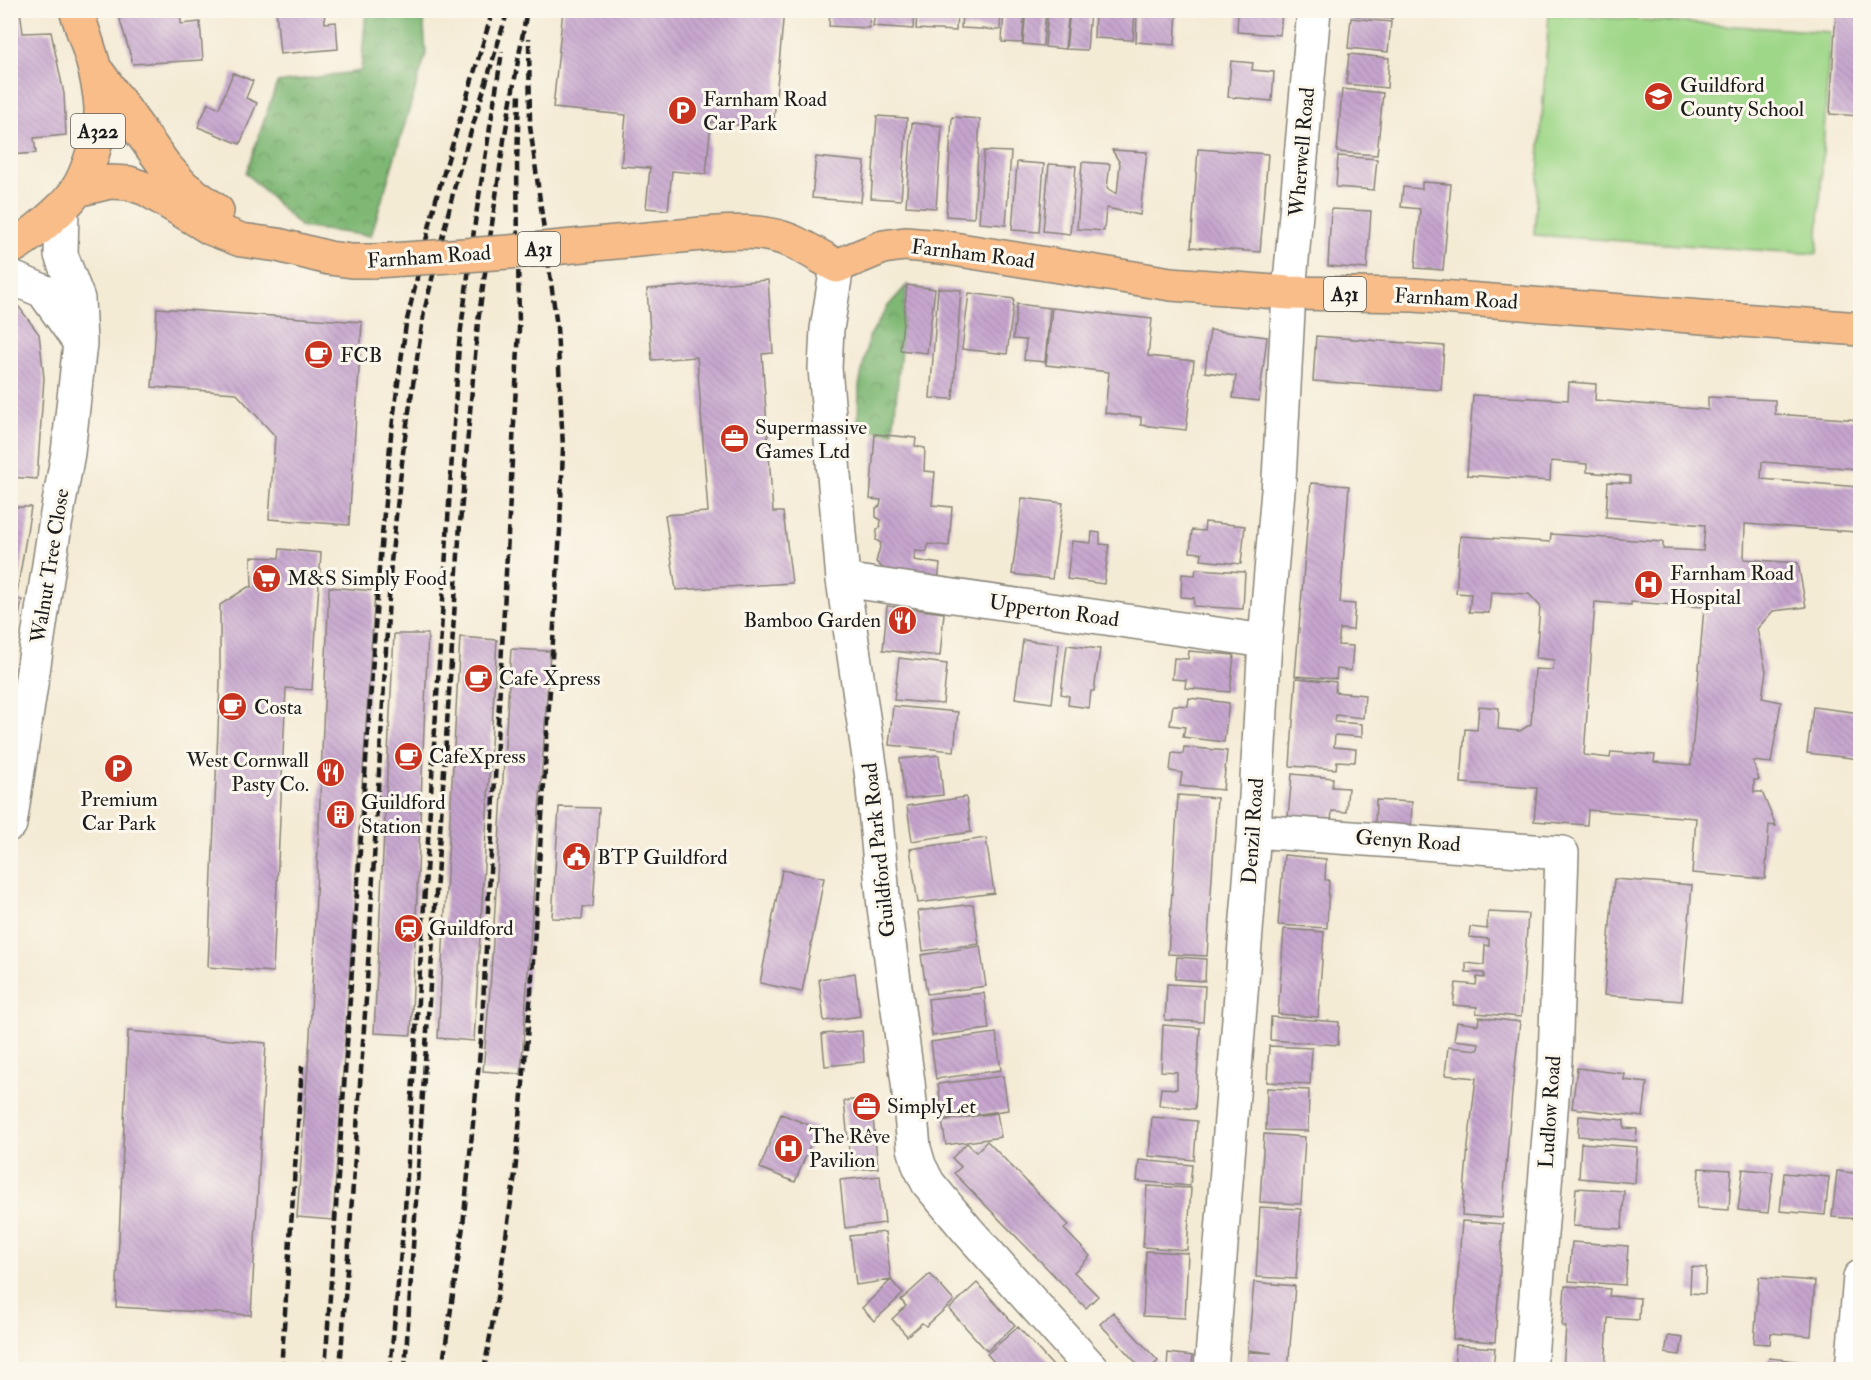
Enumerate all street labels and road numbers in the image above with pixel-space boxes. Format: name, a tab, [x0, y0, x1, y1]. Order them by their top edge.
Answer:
street label: Wherwell Road	[1283, 85, 1321, 219]
road number: A322	[71, 114, 125, 148]
road number: A31	[518, 232, 560, 266]
street label: Farnham Road	[910, 233, 1037, 275]
street label: Farnham Road	[366, 239, 493, 275]
road number: A31	[1324, 277, 1366, 311]
street label: Farnham Road	[1393, 282, 1519, 316]
street label: Walnut Tree Close	[24, 487, 76, 646]
street label: Upperton Road	[987, 589, 1121, 634]
street label: Guildford Park Road	[856, 761, 902, 939]
street label: Denzil Road	[1236, 776, 1270, 885]
street label: Genyn Road	[1354, 824, 1462, 858]
street label: Ludlow Road	[1533, 1054, 1567, 1169]

